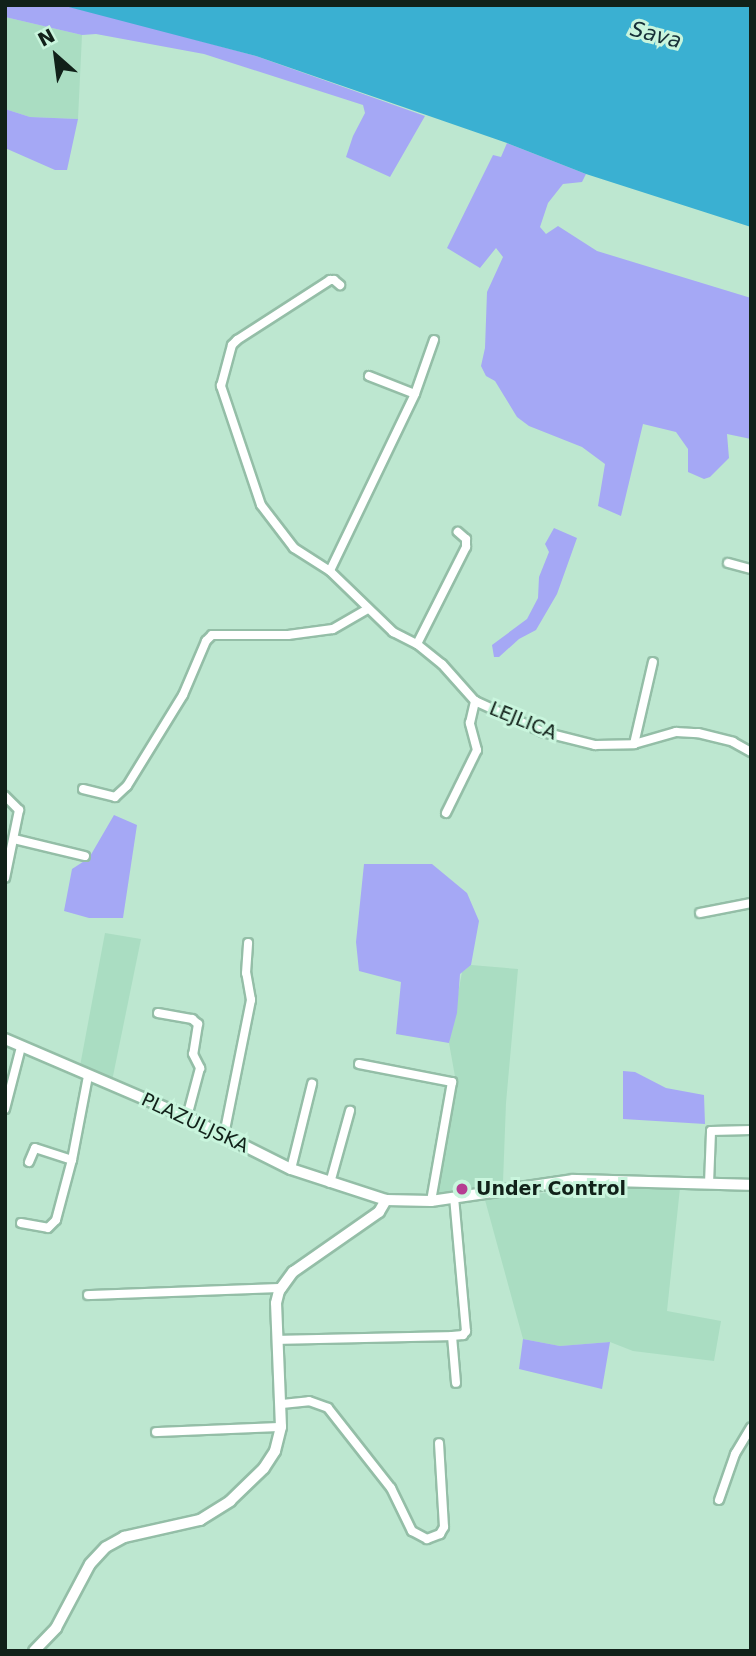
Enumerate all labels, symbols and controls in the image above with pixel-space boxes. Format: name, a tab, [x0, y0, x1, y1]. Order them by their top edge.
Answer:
water label: Sava	[628, 16, 684, 54]
north arrow	[21, 21, 91, 91]
text: N	[34, 24, 58, 51]
street label: LEJLICA	[486, 697, 560, 745]
street label: PLAZULJSKA	[138, 1088, 252, 1158]
place label: Under Control	[476, 1178, 626, 1200]
marker: Under Control	[454, 1181, 470, 1197]

